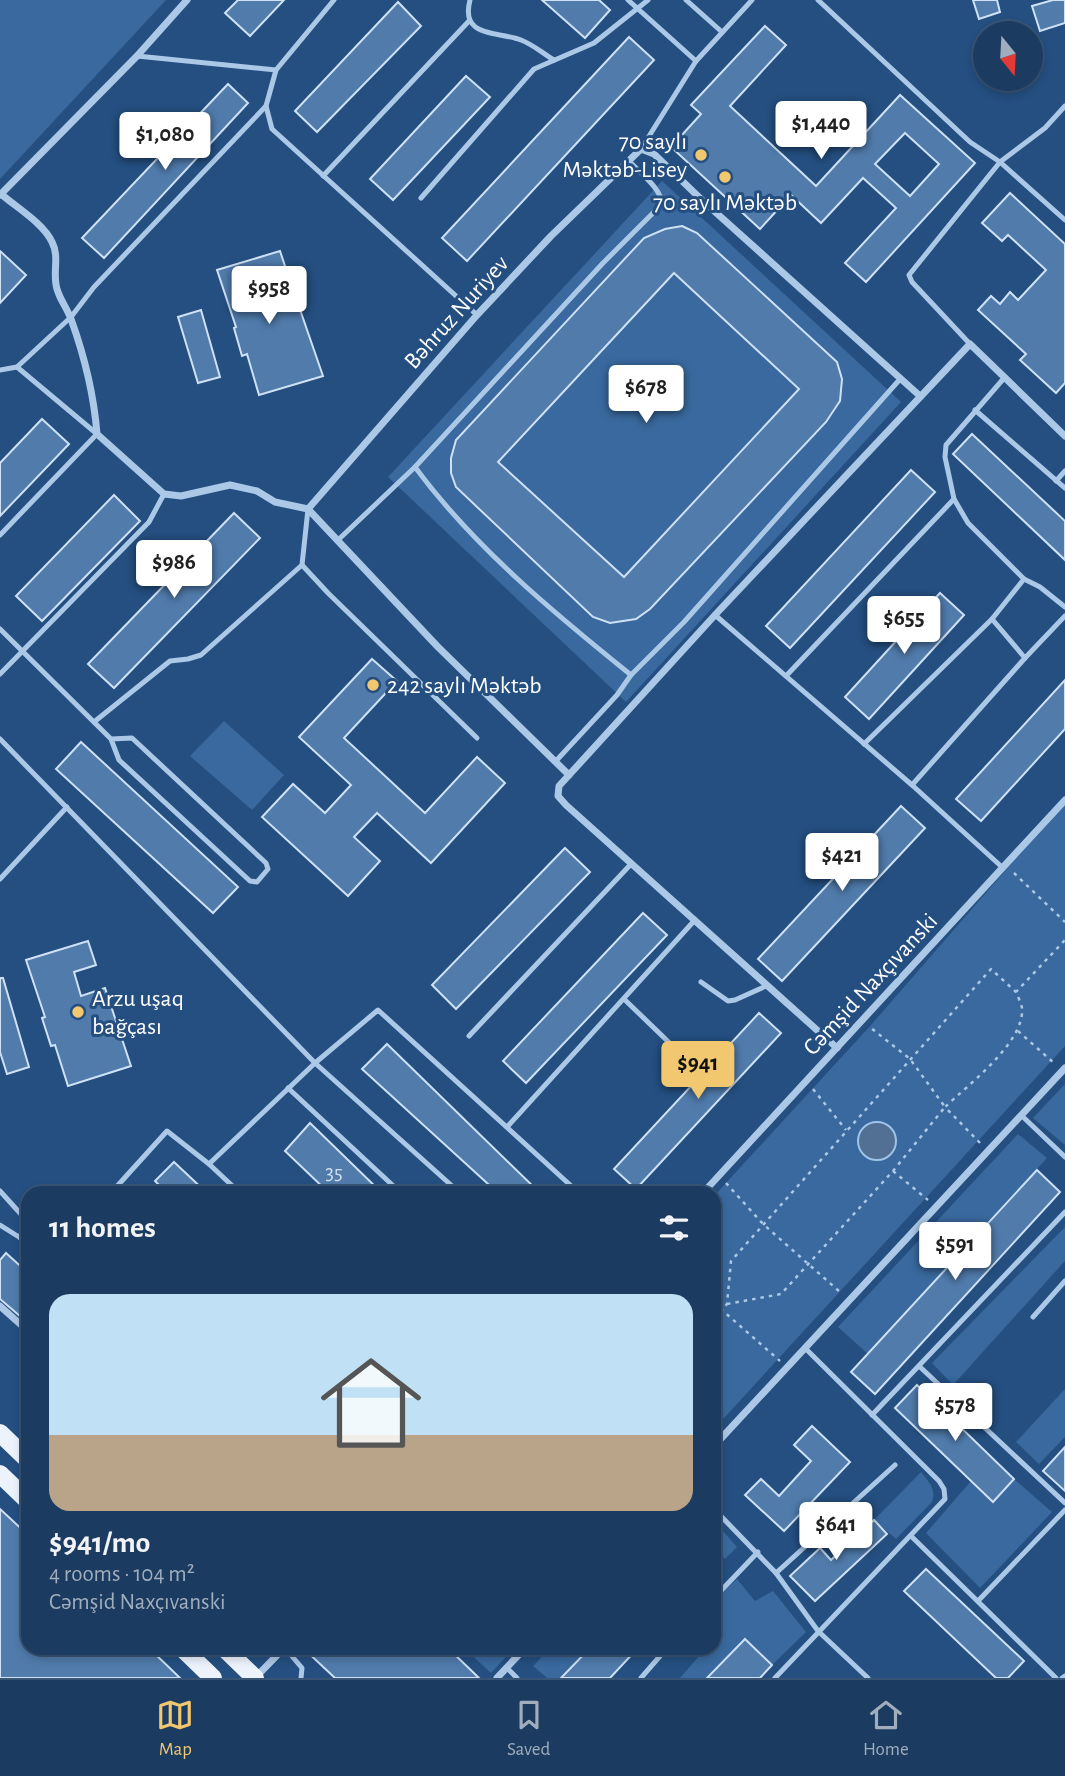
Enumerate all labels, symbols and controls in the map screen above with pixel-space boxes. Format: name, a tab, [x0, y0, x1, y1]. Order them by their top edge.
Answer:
north arrow	[973, 21, 1043, 91]
map controls	[973, 21, 1043, 91]
pin: $1,440	[764, 102, 878, 161]
text: $1,440	[791, 112, 851, 135]
pin: $1,080	[108, 113, 222, 172]
text: $1,080	[135, 123, 195, 146]
place label: 70 saylı Məktəb-Lisey	[563, 130, 687, 182]
marker: 70 saylı Məktəb-Lisey	[693, 147, 709, 163]
marker: 70 saylı Məktəb	[717, 169, 733, 185]
place label: 70 saylı Məktəb	[653, 191, 797, 215]
street label: Bəhruz Nuriyev	[400, 252, 513, 374]
pin: $958	[228, 266, 310, 326]
text: $958	[248, 277, 290, 300]
pin: $678	[605, 366, 687, 425]
text: $678	[625, 376, 667, 399]
pin: $986	[133, 540, 215, 600]
text: $986	[152, 551, 196, 574]
pin: $655	[863, 596, 945, 656]
text: $655	[883, 607, 925, 630]
place label: 242 saylı Məktəb	[387, 674, 542, 698]
marker: 242 saylı Məktəb	[365, 677, 381, 693]
pin: $421	[801, 834, 883, 893]
text: $421	[821, 844, 863, 867]
street label: Cəmşid Naxçıvanski	[799, 909, 942, 1060]
place label: Arzu uşaq bağçası	[92, 987, 184, 1039]
marker: Arzu uşaq bağçası	[70, 1004, 86, 1020]
pin: $941	[657, 1042, 739, 1101]
text: $941	[677, 1052, 719, 1075]
house number: 35	[325, 1162, 343, 1183]
icon: filters	[655, 1209, 693, 1247]
text: 11 homes	[49, 1213, 156, 1243]
pin: $591	[914, 1222, 996, 1282]
text: $591	[935, 1233, 975, 1256]
icon: home	[308, 1340, 434, 1466]
pin: $578	[914, 1384, 996, 1443]
text: $578	[934, 1394, 976, 1417]
pin: $641	[795, 1502, 877, 1562]
text: $641	[815, 1513, 857, 1536]
text: $941/mo	[49, 1528, 150, 1558]
text: 4 rooms · 104 m²	[49, 1563, 195, 1586]
text: Cəmşid Naxçıvanski	[49, 1591, 226, 1614]
tab: Map	[156, 1696, 194, 1761]
tab: Saved	[507, 1696, 550, 1761]
tab: Home	[863, 1696, 909, 1761]

